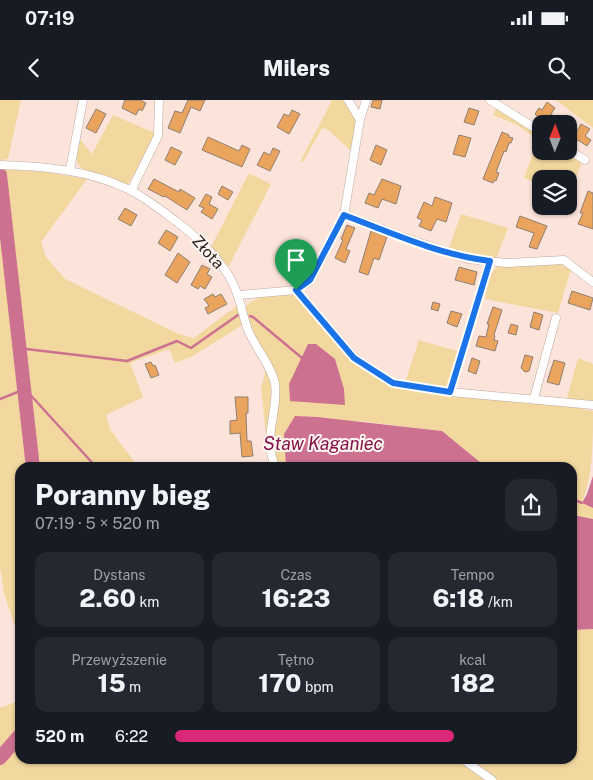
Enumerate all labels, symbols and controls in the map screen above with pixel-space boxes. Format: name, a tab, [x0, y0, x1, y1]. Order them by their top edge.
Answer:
text: 07:19	[25, 7, 75, 29]
icon: back	[20, 54, 48, 82]
icon: search	[545, 54, 573, 82]
text: Milers	[263, 55, 330, 81]
north arrow	[532, 115, 578, 160]
map controls	[532, 115, 577, 215]
button: layers	[532, 170, 577, 215]
street label: Złota	[188, 231, 228, 273]
pin	[275, 239, 317, 290]
icon: arrive	[282, 246, 310, 274]
water label: Staw Kaganiec	[263, 433, 383, 454]
text: Poranny bieg	[35, 478, 210, 511]
button: share	[505, 479, 557, 531]
text: 07:19 · 5 × 520 m	[35, 514, 160, 533]
text: Dystans	[93, 567, 145, 583]
text: Czas	[280, 567, 312, 583]
text: Tempo	[451, 567, 494, 583]
text: 2.60	[79, 583, 136, 613]
text: 16:23	[262, 583, 330, 613]
text: 6:18	[432, 583, 485, 613]
text: km	[136, 594, 159, 610]
text: /km	[485, 594, 513, 610]
text: Przewyższenie	[72, 652, 167, 668]
text: Tętno	[278, 652, 314, 668]
text: kcal	[459, 652, 486, 668]
text: 15	[97, 668, 126, 698]
text: 170	[258, 668, 302, 698]
text: 182	[451, 668, 495, 698]
text: m	[126, 679, 141, 695]
text: bpm	[302, 679, 334, 695]
text: 520 m	[35, 727, 84, 746]
text: 6:22	[115, 727, 148, 746]

